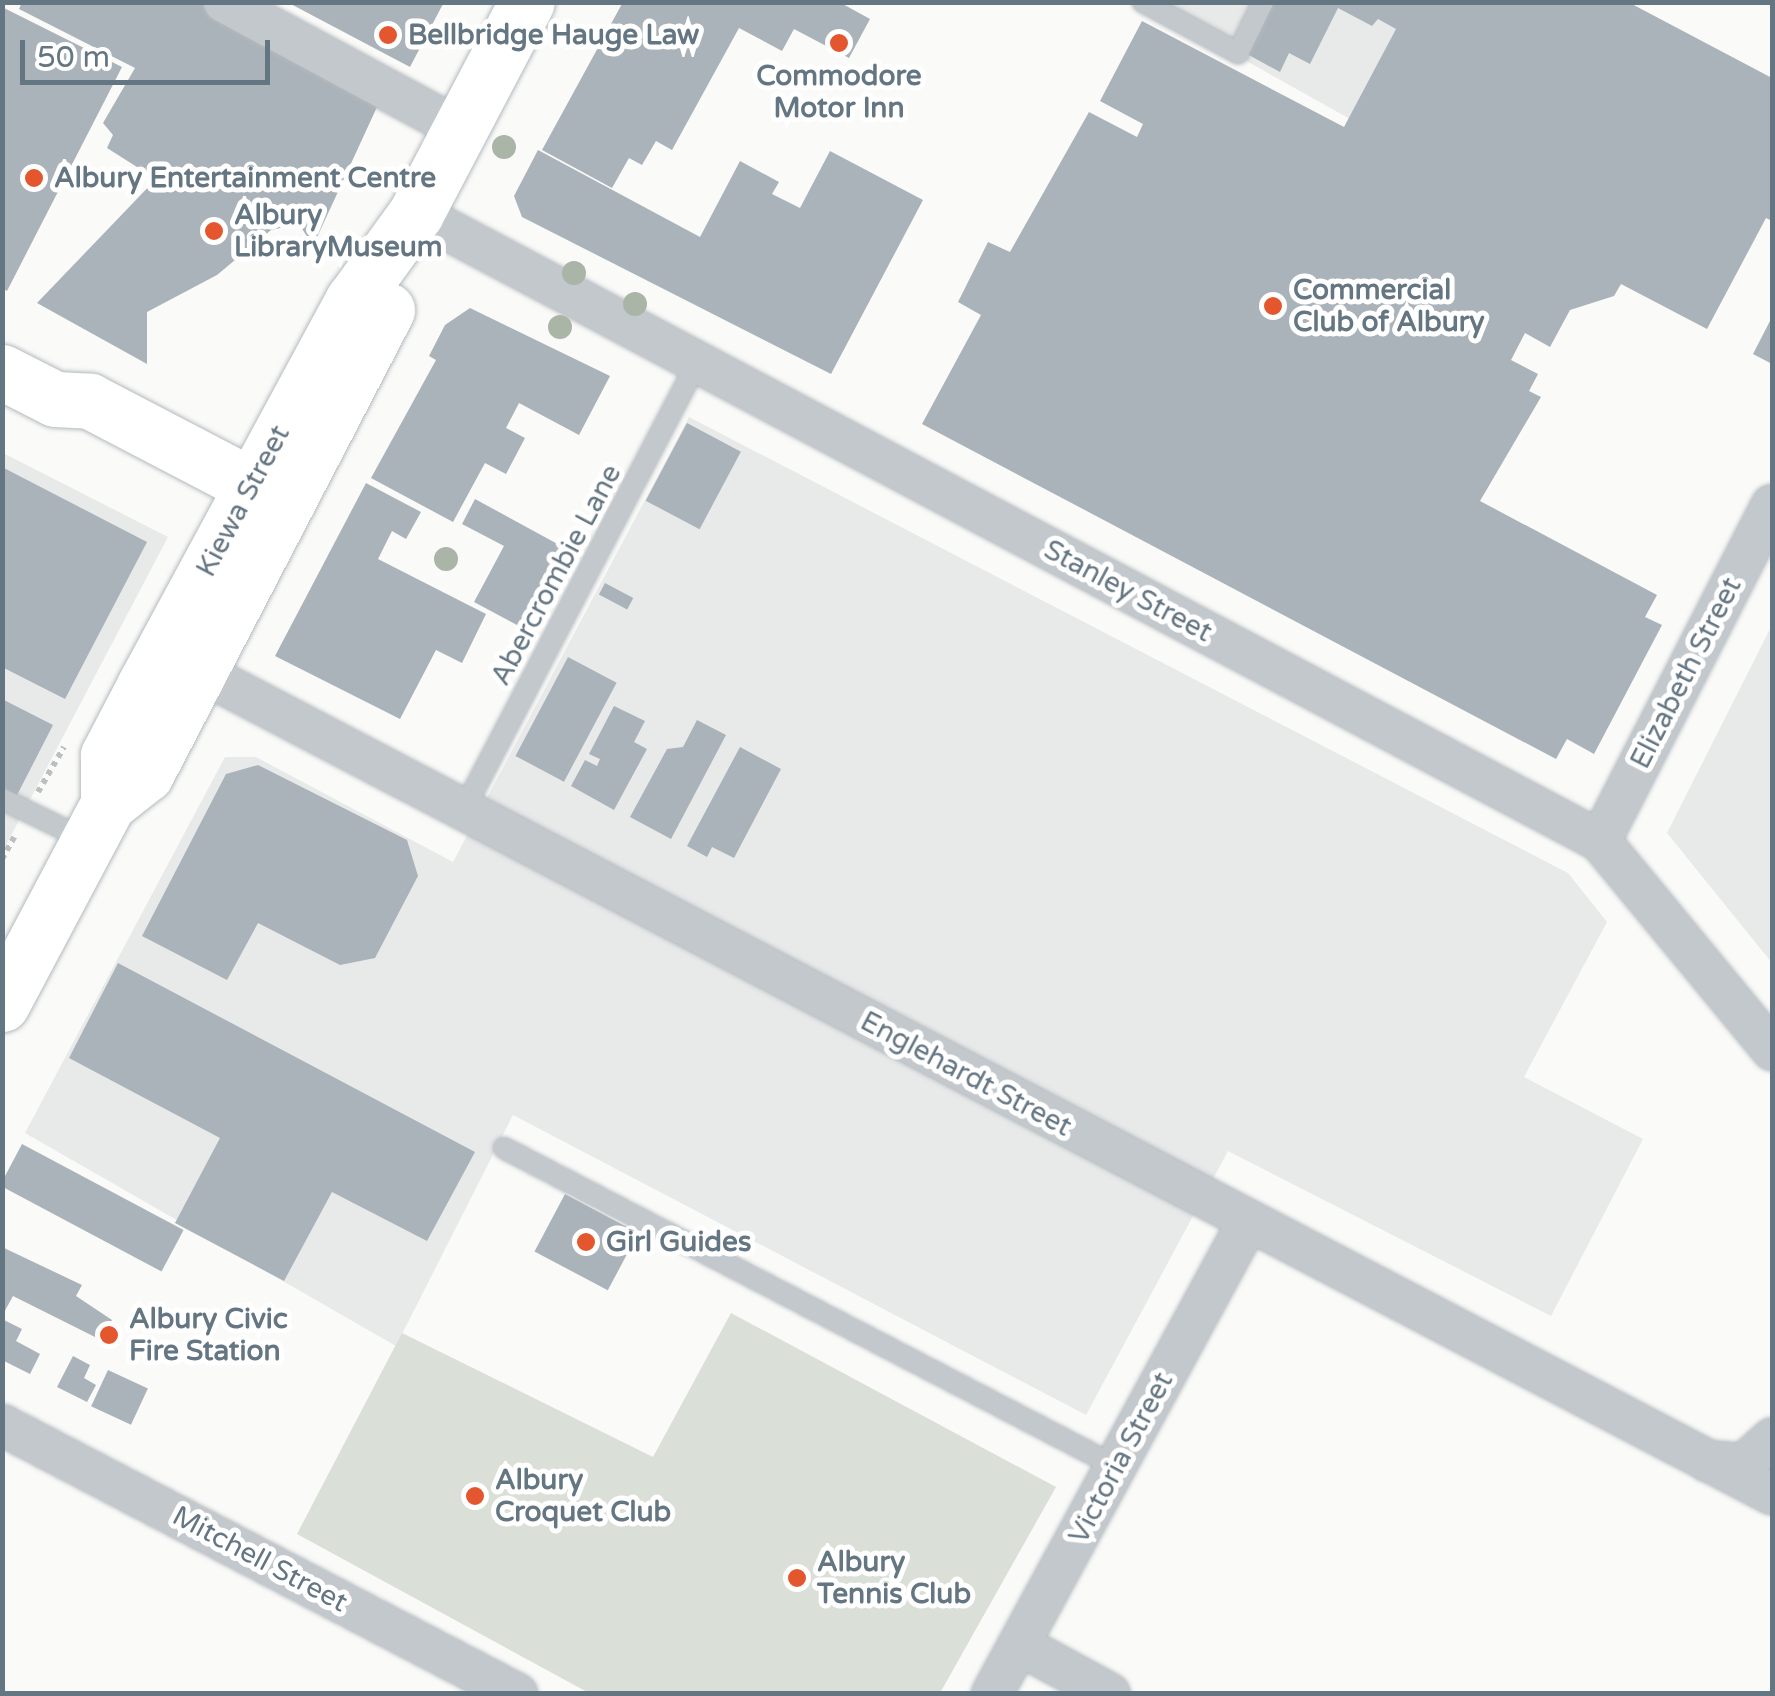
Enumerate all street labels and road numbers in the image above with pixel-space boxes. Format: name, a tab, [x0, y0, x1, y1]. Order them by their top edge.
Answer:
street label: Kiewa Street	[189, 420, 297, 582]
street label: Abercrombie Lane	[484, 459, 628, 691]
street label: Stanley Street	[1038, 533, 1218, 649]
street label: Elizabeth Street	[1623, 572, 1749, 774]
street label: Englehardt Street	[855, 1004, 1077, 1144]
street label: Victoria Street	[1062, 1367, 1180, 1549]
street label: Mitchell Street	[167, 1499, 353, 1619]

